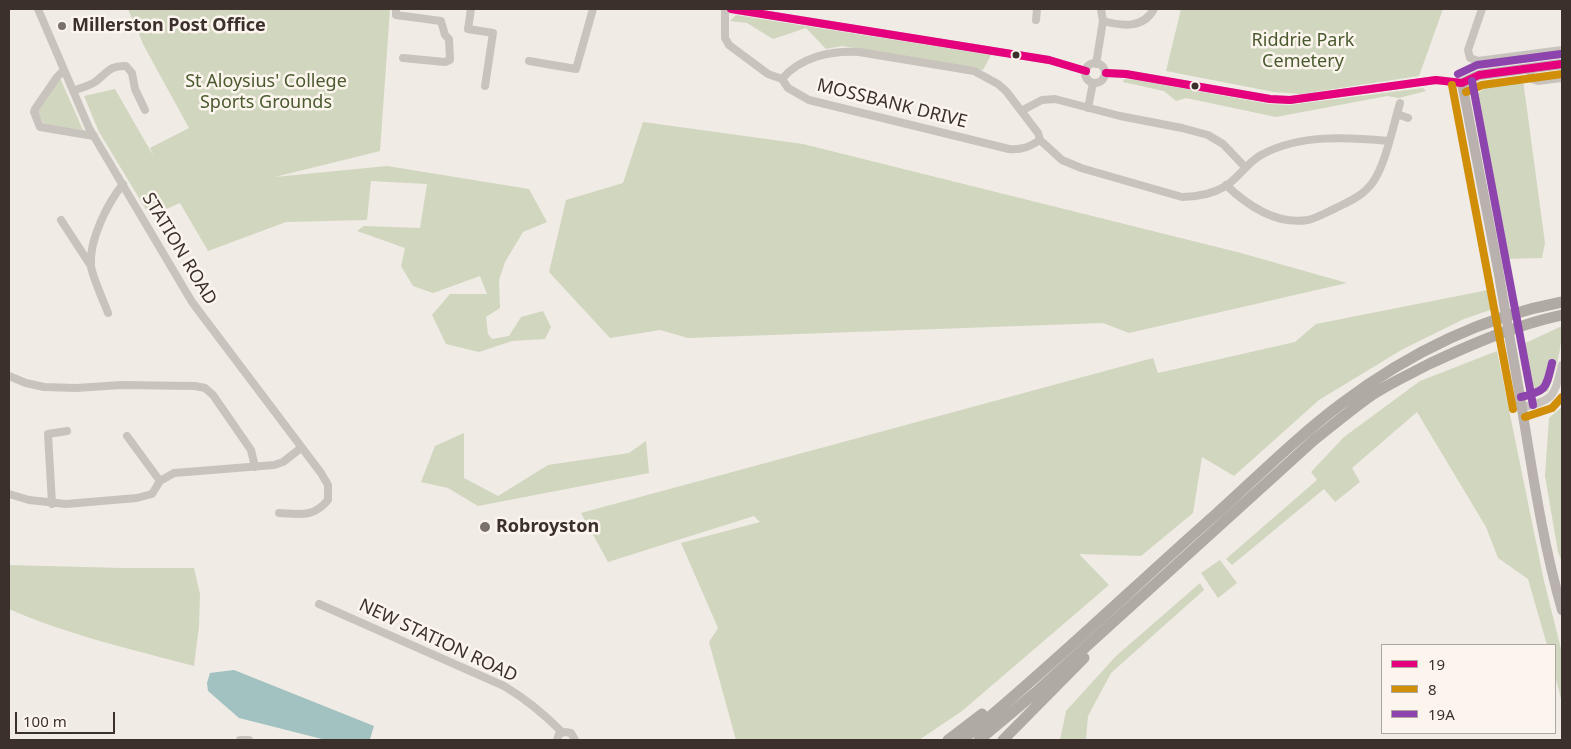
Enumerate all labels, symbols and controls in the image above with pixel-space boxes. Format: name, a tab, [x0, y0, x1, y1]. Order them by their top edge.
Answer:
place label: Millerston Post Office	[72, 15, 266, 37]
marker: Millerston Post Office	[56, 20, 68, 32]
park label: Riddrie Park Cemetery	[1252, 30, 1354, 72]
unlabelled marker	[1011, 50, 1021, 60]
park label: St Aloysius' College Sports Grounds	[185, 71, 347, 114]
street label: MOSSBANK DRIVE	[815, 75, 969, 133]
unlabelled marker	[1190, 81, 1200, 91]
street label: STATION ROAD	[137, 189, 221, 309]
place label: Robroyston	[496, 516, 599, 538]
marker: Robroyston	[478, 520, 492, 534]
street label: NEW STATION ROAD	[355, 595, 521, 687]
legend	[1381, 644, 1556, 734]
text: 19	[1428, 654, 1445, 674]
text: 8	[1428, 679, 1437, 699]
scale bar	[18, 702, 118, 734]
text: 19A	[1428, 704, 1455, 724]
text: 100 m	[23, 711, 67, 731]

